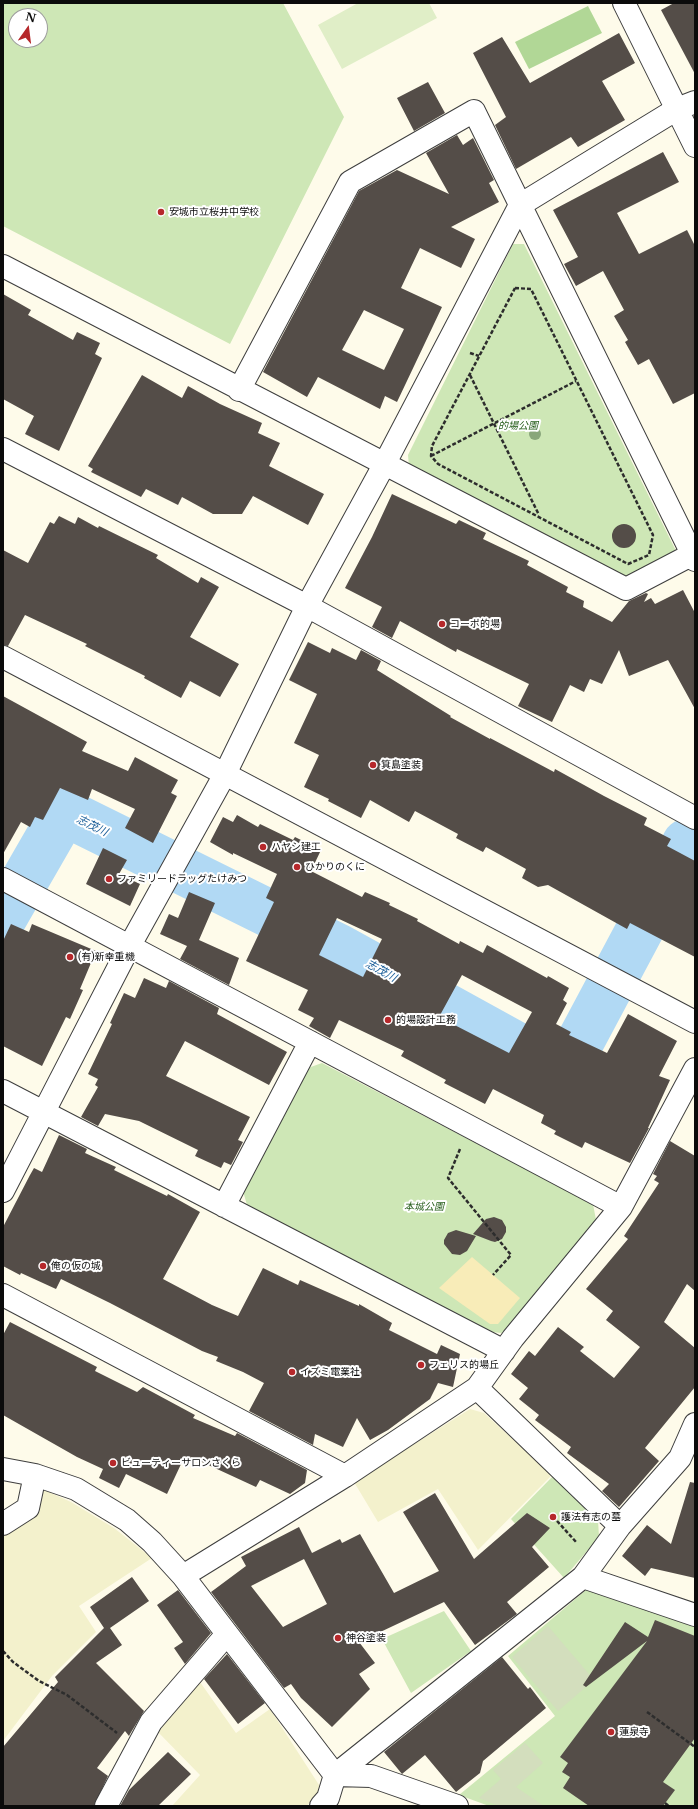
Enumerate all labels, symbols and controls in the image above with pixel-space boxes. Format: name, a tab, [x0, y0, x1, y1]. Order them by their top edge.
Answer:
north arrow	[8, 8, 48, 48]
text: N	[24, 9, 37, 25]
place label: 安城市立桜井中学校	[169, 206, 259, 218]
marker: 安城市立桜井中学校	[156, 207, 166, 217]
park label: 的場公園	[498, 420, 538, 432]
place label: コーポ的場	[450, 618, 500, 630]
marker: コーポ的場	[437, 619, 447, 629]
place label: 箕島塗装	[381, 759, 421, 771]
marker: 箕島塗装	[368, 760, 378, 770]
water label: 志茂川	[74, 813, 110, 839]
place label: ハヤシ建工	[271, 841, 321, 853]
marker: ハヤシ建工	[258, 842, 268, 852]
place label: ひかりのくに	[305, 861, 365, 873]
marker: ひかりのくに	[292, 862, 302, 872]
place label: ファミリードラッグたけみつ	[117, 873, 247, 885]
marker: ファミリードラッグたけみつ	[104, 874, 114, 884]
place label: (有)新幸重機	[78, 951, 135, 963]
marker: (有)新幸重機	[65, 952, 75, 962]
water label: 志茂川	[363, 957, 399, 985]
place label: 的場設計工務	[396, 1014, 456, 1026]
marker: 的場設計工務	[383, 1015, 393, 1025]
park label: 本城公園	[404, 1201, 444, 1213]
place label: 俺の仮の城	[51, 1260, 101, 1272]
marker: 俺の仮の城	[38, 1261, 48, 1271]
place label: フェリス的場丘	[429, 1359, 499, 1371]
marker: フェリス的場丘	[416, 1360, 426, 1370]
place label: イズミ電業社	[300, 1366, 360, 1378]
marker: イズミ電業社	[287, 1367, 297, 1377]
place label: ビューティーサロンさくら	[121, 1457, 241, 1469]
marker: ビューティーサロンさくら	[108, 1458, 118, 1468]
place label: 護法有志の墓	[561, 1511, 621, 1523]
marker: 護法有志の墓	[548, 1512, 558, 1522]
place label: 神谷塗装	[346, 1632, 386, 1644]
marker: 神谷塗装	[333, 1633, 343, 1643]
place label: 蓮泉寺	[619, 1726, 649, 1738]
marker: 蓮泉寺	[606, 1727, 616, 1737]

